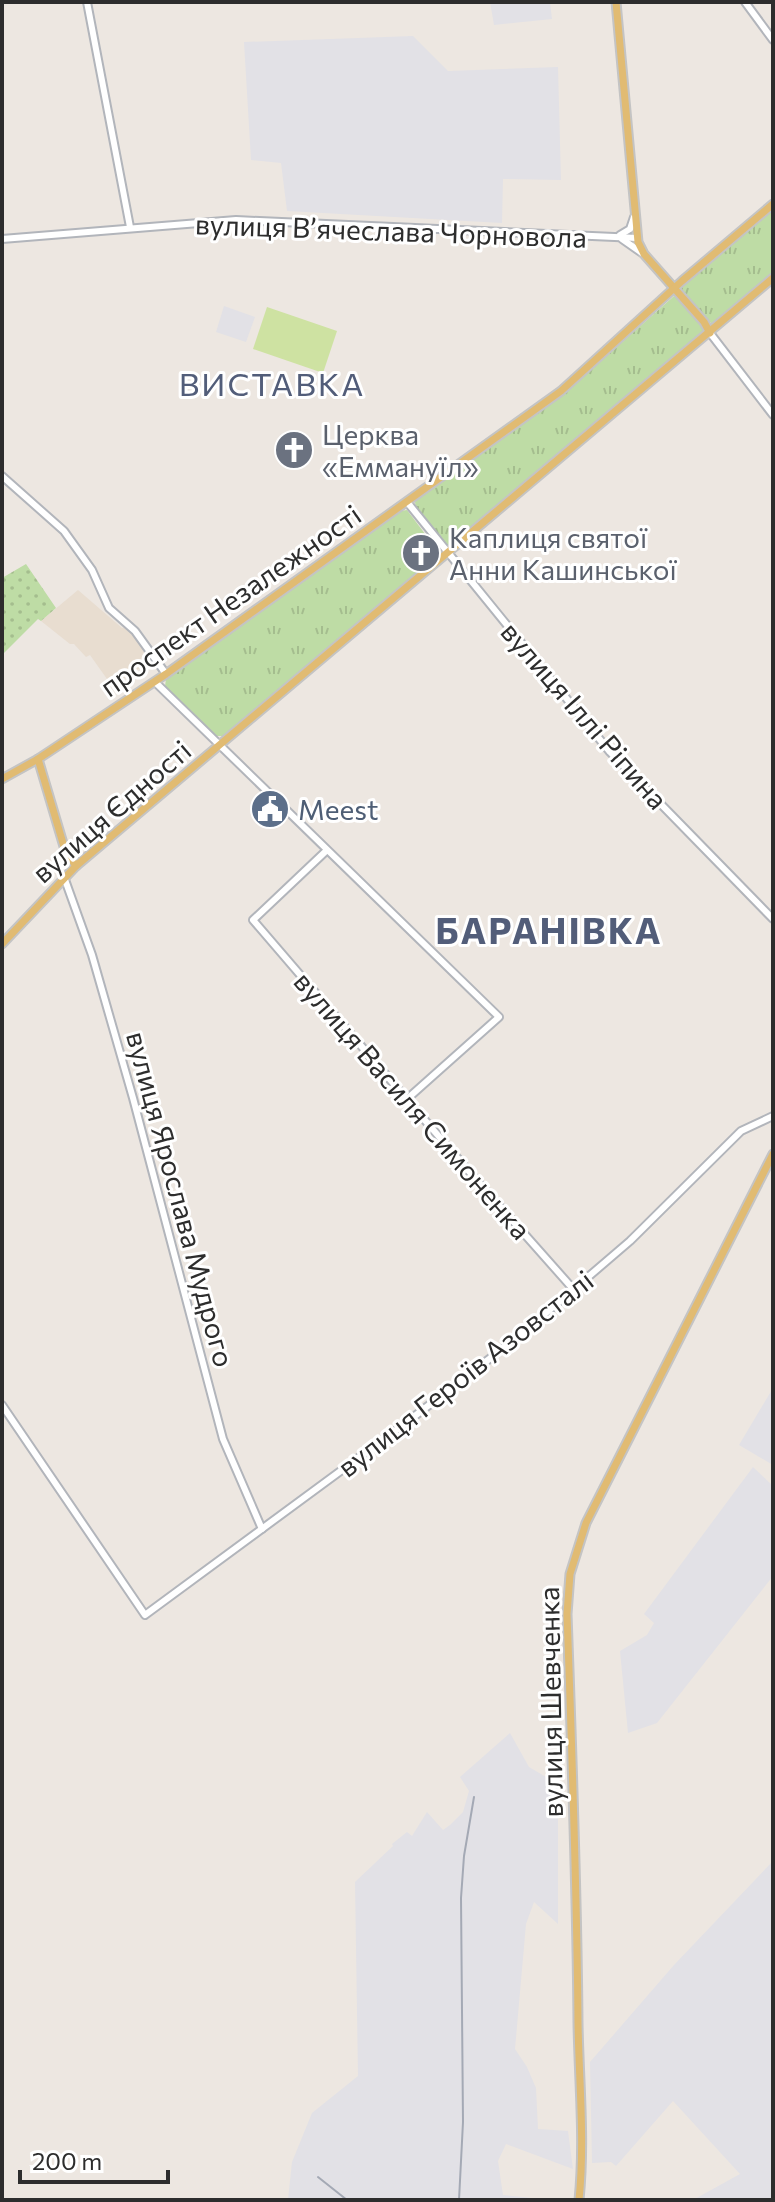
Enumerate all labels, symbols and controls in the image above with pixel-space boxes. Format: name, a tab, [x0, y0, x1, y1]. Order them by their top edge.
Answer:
street label: вулиця Вʼячеслава Чорновола	[195, 206, 587, 254]
district label: ВИСТАВКА	[179, 363, 365, 403]
place label: Церква «Еммануїл»	[322, 417, 479, 483]
church icon: Церква «Еммануїл»	[273, 429, 315, 471]
street label: проспект Незалежності	[93, 497, 367, 703]
place label: Каплиця cвятої Анни Кашинської	[449, 520, 677, 586]
church icon: Каплиця cвятої Анни Кашинської	[400, 532, 442, 574]
street label: вулиця Іллі Ріпина	[494, 614, 676, 816]
street label: вулиця Єдності	[25, 733, 197, 889]
public building icon: Meest	[249, 788, 291, 830]
place label: Meest	[298, 792, 378, 826]
district label: БАРАНІВКА	[435, 907, 663, 951]
street label: вулиця Василя Симоненка	[287, 964, 539, 1246]
street label: вулиця Ярослава Мудрого	[120, 1028, 242, 1370]
street label: вулиця Героїв Азовсталі	[330, 1263, 600, 1483]
street label: вулиця Шевченка	[531, 1586, 569, 1818]
scale bar	[20, 2134, 168, 2184]
text: 200 m	[32, 2146, 102, 2175]

